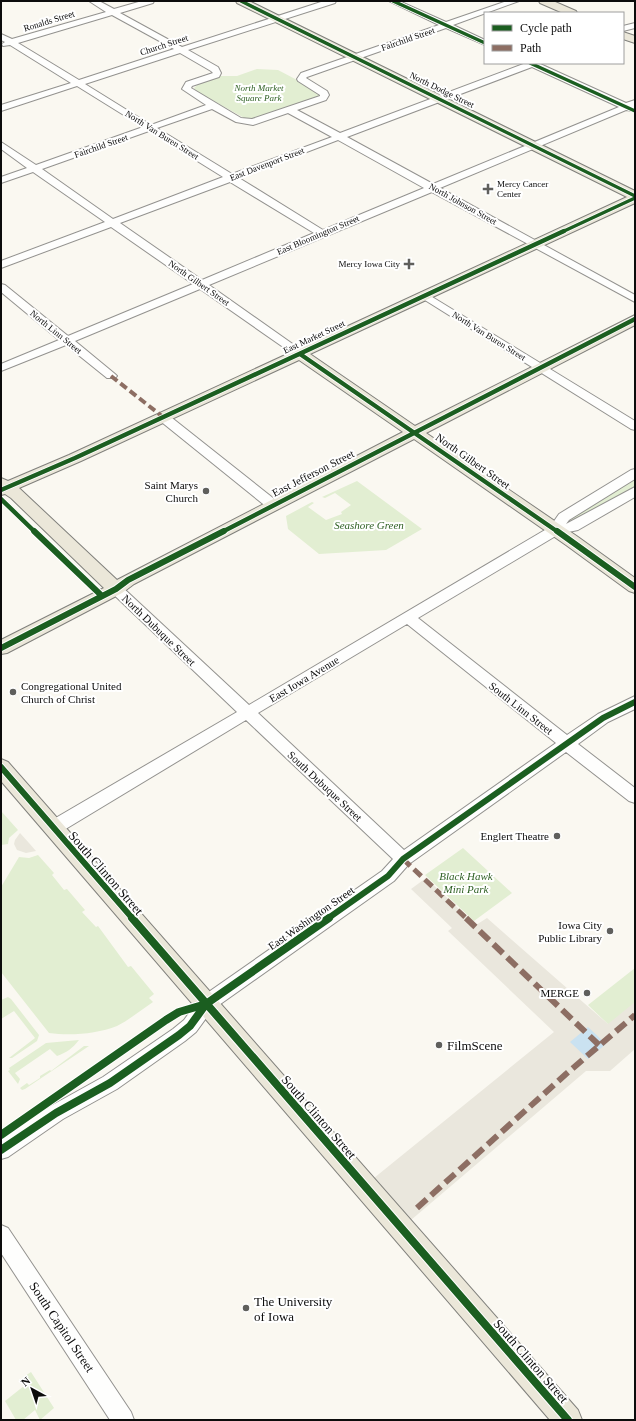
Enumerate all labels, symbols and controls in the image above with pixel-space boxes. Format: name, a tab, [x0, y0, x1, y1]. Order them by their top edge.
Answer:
street label: Ronalds Street	[22, 8, 76, 33]
legend	[484, 12, 624, 64]
text: Cycle path	[520, 21, 572, 35]
street label: Fairchild Street	[380, 25, 436, 53]
street label: Church Street	[139, 32, 190, 57]
text: Path	[520, 41, 541, 55]
street label: North Dodge Street	[408, 70, 476, 110]
park label: North Market Square Park	[233, 83, 284, 103]
street label: North Van Buren Street	[123, 108, 201, 162]
street label: Fairchild Street	[73, 132, 129, 160]
street label: East Davenport Street	[228, 145, 306, 183]
place label: Mercy Cancer Center	[497, 179, 548, 199]
street label: North Johnson Street	[427, 181, 499, 227]
marker: Mercy Cancer Center	[482, 183, 494, 195]
street label: East Bloomington Street	[275, 213, 361, 257]
street label: North Gilbert Street	[167, 258, 232, 308]
marker: Mercy Iowa City	[403, 258, 415, 270]
place label: Mercy Iowa City	[339, 259, 400, 269]
street label: North Linn Street	[28, 308, 84, 356]
street label: North Van Buren Street	[450, 309, 528, 363]
street label: East Market Street	[282, 318, 347, 356]
street label: North Gilbert Street	[434, 431, 512, 491]
street label: East Jefferson Street	[270, 447, 356, 499]
place label: Saint Marys Church	[145, 479, 198, 504]
marker: Saint Marys Church	[201, 486, 211, 496]
park label: Seashore Green	[334, 519, 404, 531]
street label: North Dubuque Street	[120, 592, 198, 668]
street label: East Iowa Avenue	[267, 653, 341, 705]
street label: South Linn Street	[487, 679, 555, 737]
place label: Congregational United Church of Christ	[21, 680, 122, 705]
marker: Congregational United Church of Christ	[8, 687, 18, 697]
street label: South Dubuque Street	[285, 748, 365, 824]
street label: South Clinton Street	[66, 828, 147, 918]
place label: Englert Theatre	[480, 830, 549, 842]
marker: Englert Theatre	[552, 831, 562, 841]
park label: Black Hawk Mini Park	[439, 870, 494, 895]
street label: East Washington Street	[266, 884, 356, 952]
place label: Iowa City Public Library	[538, 919, 602, 944]
marker: Iowa City Public Library	[605, 926, 615, 936]
place label: MERGE	[541, 987, 579, 999]
marker: MERGE	[582, 988, 592, 998]
place label: FilmScene	[447, 1038, 503, 1053]
marker: FilmScene	[434, 1040, 444, 1050]
street label: South Clinton Street	[279, 1072, 360, 1162]
street label: South Capitol Street	[26, 1279, 98, 1375]
place label: The University of Iowa	[254, 1294, 333, 1324]
marker: The University of Iowa	[241, 1303, 251, 1313]
street label: South Clinton Street	[491, 1316, 572, 1406]
north arrow	[12, 1369, 52, 1409]
text: N	[19, 1374, 33, 1388]

